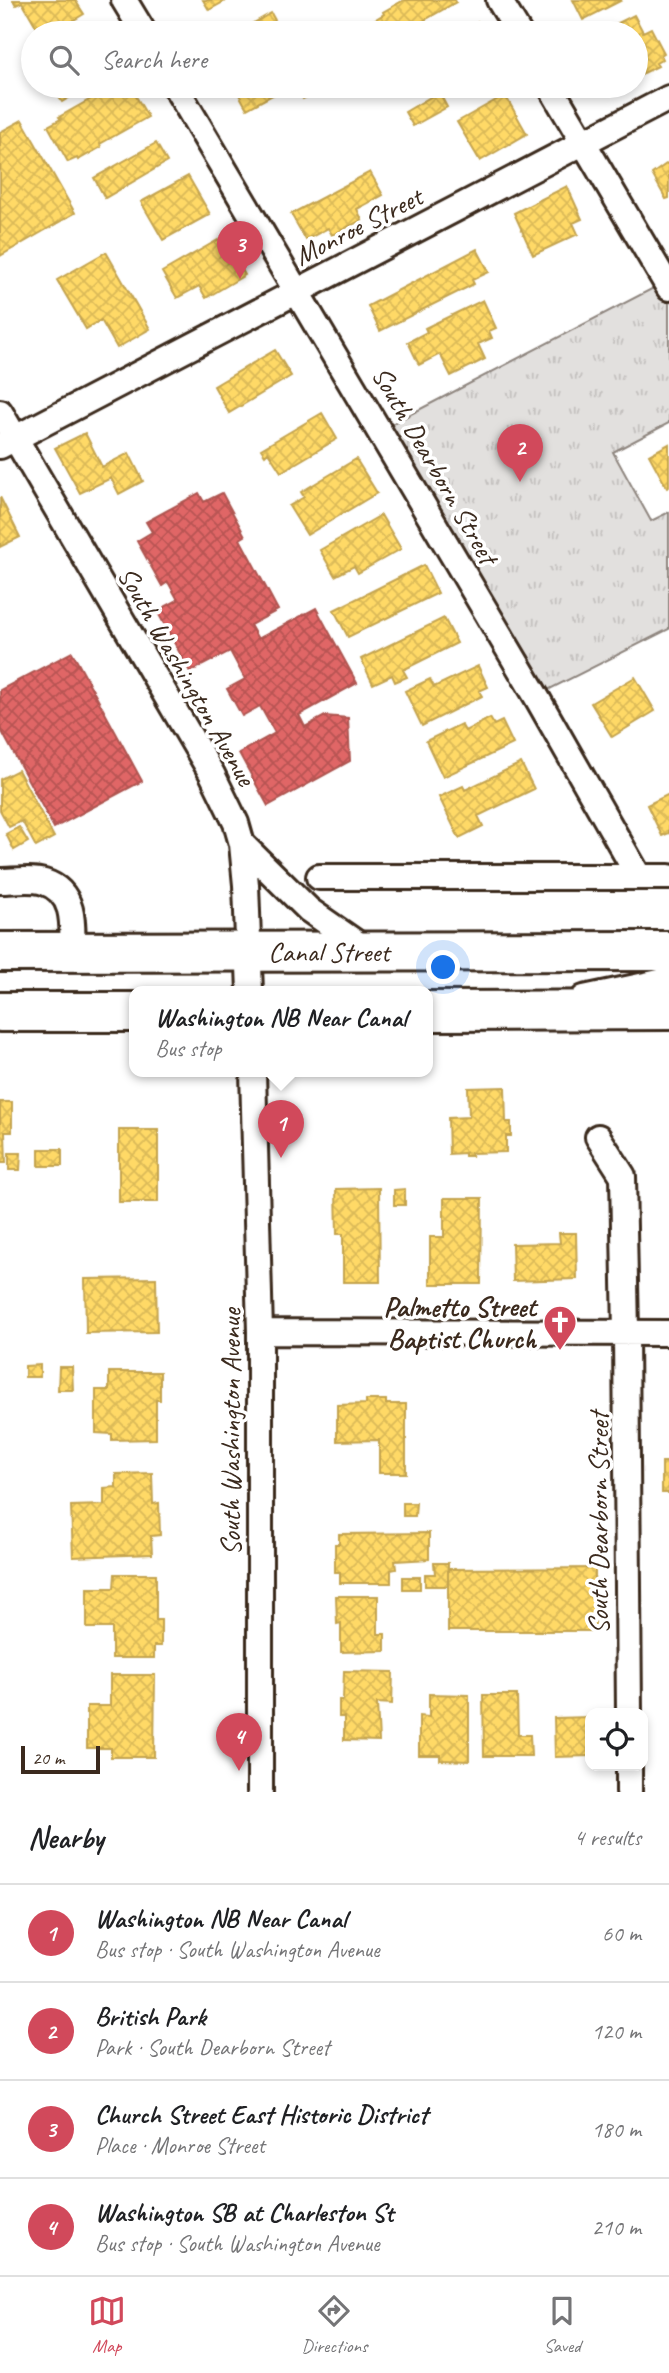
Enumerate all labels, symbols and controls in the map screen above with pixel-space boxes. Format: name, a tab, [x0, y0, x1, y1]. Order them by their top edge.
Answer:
search box	[21, 21, 648, 98]
icon: search	[45, 41, 83, 79]
text: Search here	[101, 43, 207, 76]
street label: Monroe Street	[288, 178, 430, 273]
pin: 3	[217, 221, 263, 279]
street label: South Dearborn Street	[364, 360, 508, 573]
pin: 2	[497, 424, 543, 482]
street label: South Washington Avenue	[110, 560, 265, 793]
street label: Canal Street	[268, 934, 392, 969]
your location	[426, 950, 460, 984]
popup	[129, 986, 433, 1077]
text: Washington NB Near Canal	[155, 1001, 407, 1034]
text: Bus stop	[155, 1034, 221, 1063]
pin: 1	[258, 1100, 304, 1158]
place label: Palmetto Street Baptist Church	[383, 1289, 539, 1356]
church icon: Palmetto Street Baptist Church	[541, 1303, 579, 1352]
street label: South Washington Avenue	[213, 1307, 248, 1556]
street label: South Dearborn Street	[581, 1408, 616, 1634]
map controls	[585, 1708, 648, 1771]
button: locate	[585, 1708, 648, 1771]
pin: 4	[216, 1713, 262, 1771]
scale bar	[21, 1743, 100, 1775]
text: 20 m	[32, 1746, 64, 1770]
text: Nearby	[28, 1819, 104, 1857]
text: 4 results	[574, 1823, 641, 1852]
text: Washington NB Near Canal	[95, 1902, 347, 1935]
text: 1	[46, 1919, 56, 1948]
text: 60 m	[602, 1919, 641, 1948]
text: Bus stop · South Washington Avenue	[95, 1935, 380, 1964]
text: British Park	[95, 2000, 206, 2033]
text: 2	[46, 2017, 56, 2046]
text: 120 m	[592, 2017, 641, 2046]
text: Park · South Dearborn Street	[95, 2033, 330, 2062]
text: Church Street East Historic District	[95, 2098, 428, 2131]
text: 3	[46, 2115, 56, 2144]
text: 180 m	[592, 2115, 641, 2144]
text: Place · Monroe Street	[95, 2131, 265, 2160]
text: Washington SB at Charleston St	[95, 2196, 393, 2229]
text: 4	[46, 2213, 56, 2242]
text: 210 m	[592, 2213, 641, 2242]
text: Bus stop · South Washington Avenue	[95, 2229, 380, 2258]
tab: Map	[88, 2292, 126, 2358]
tab: Directions	[301, 2292, 368, 2358]
tab: Saved	[543, 2292, 581, 2358]

